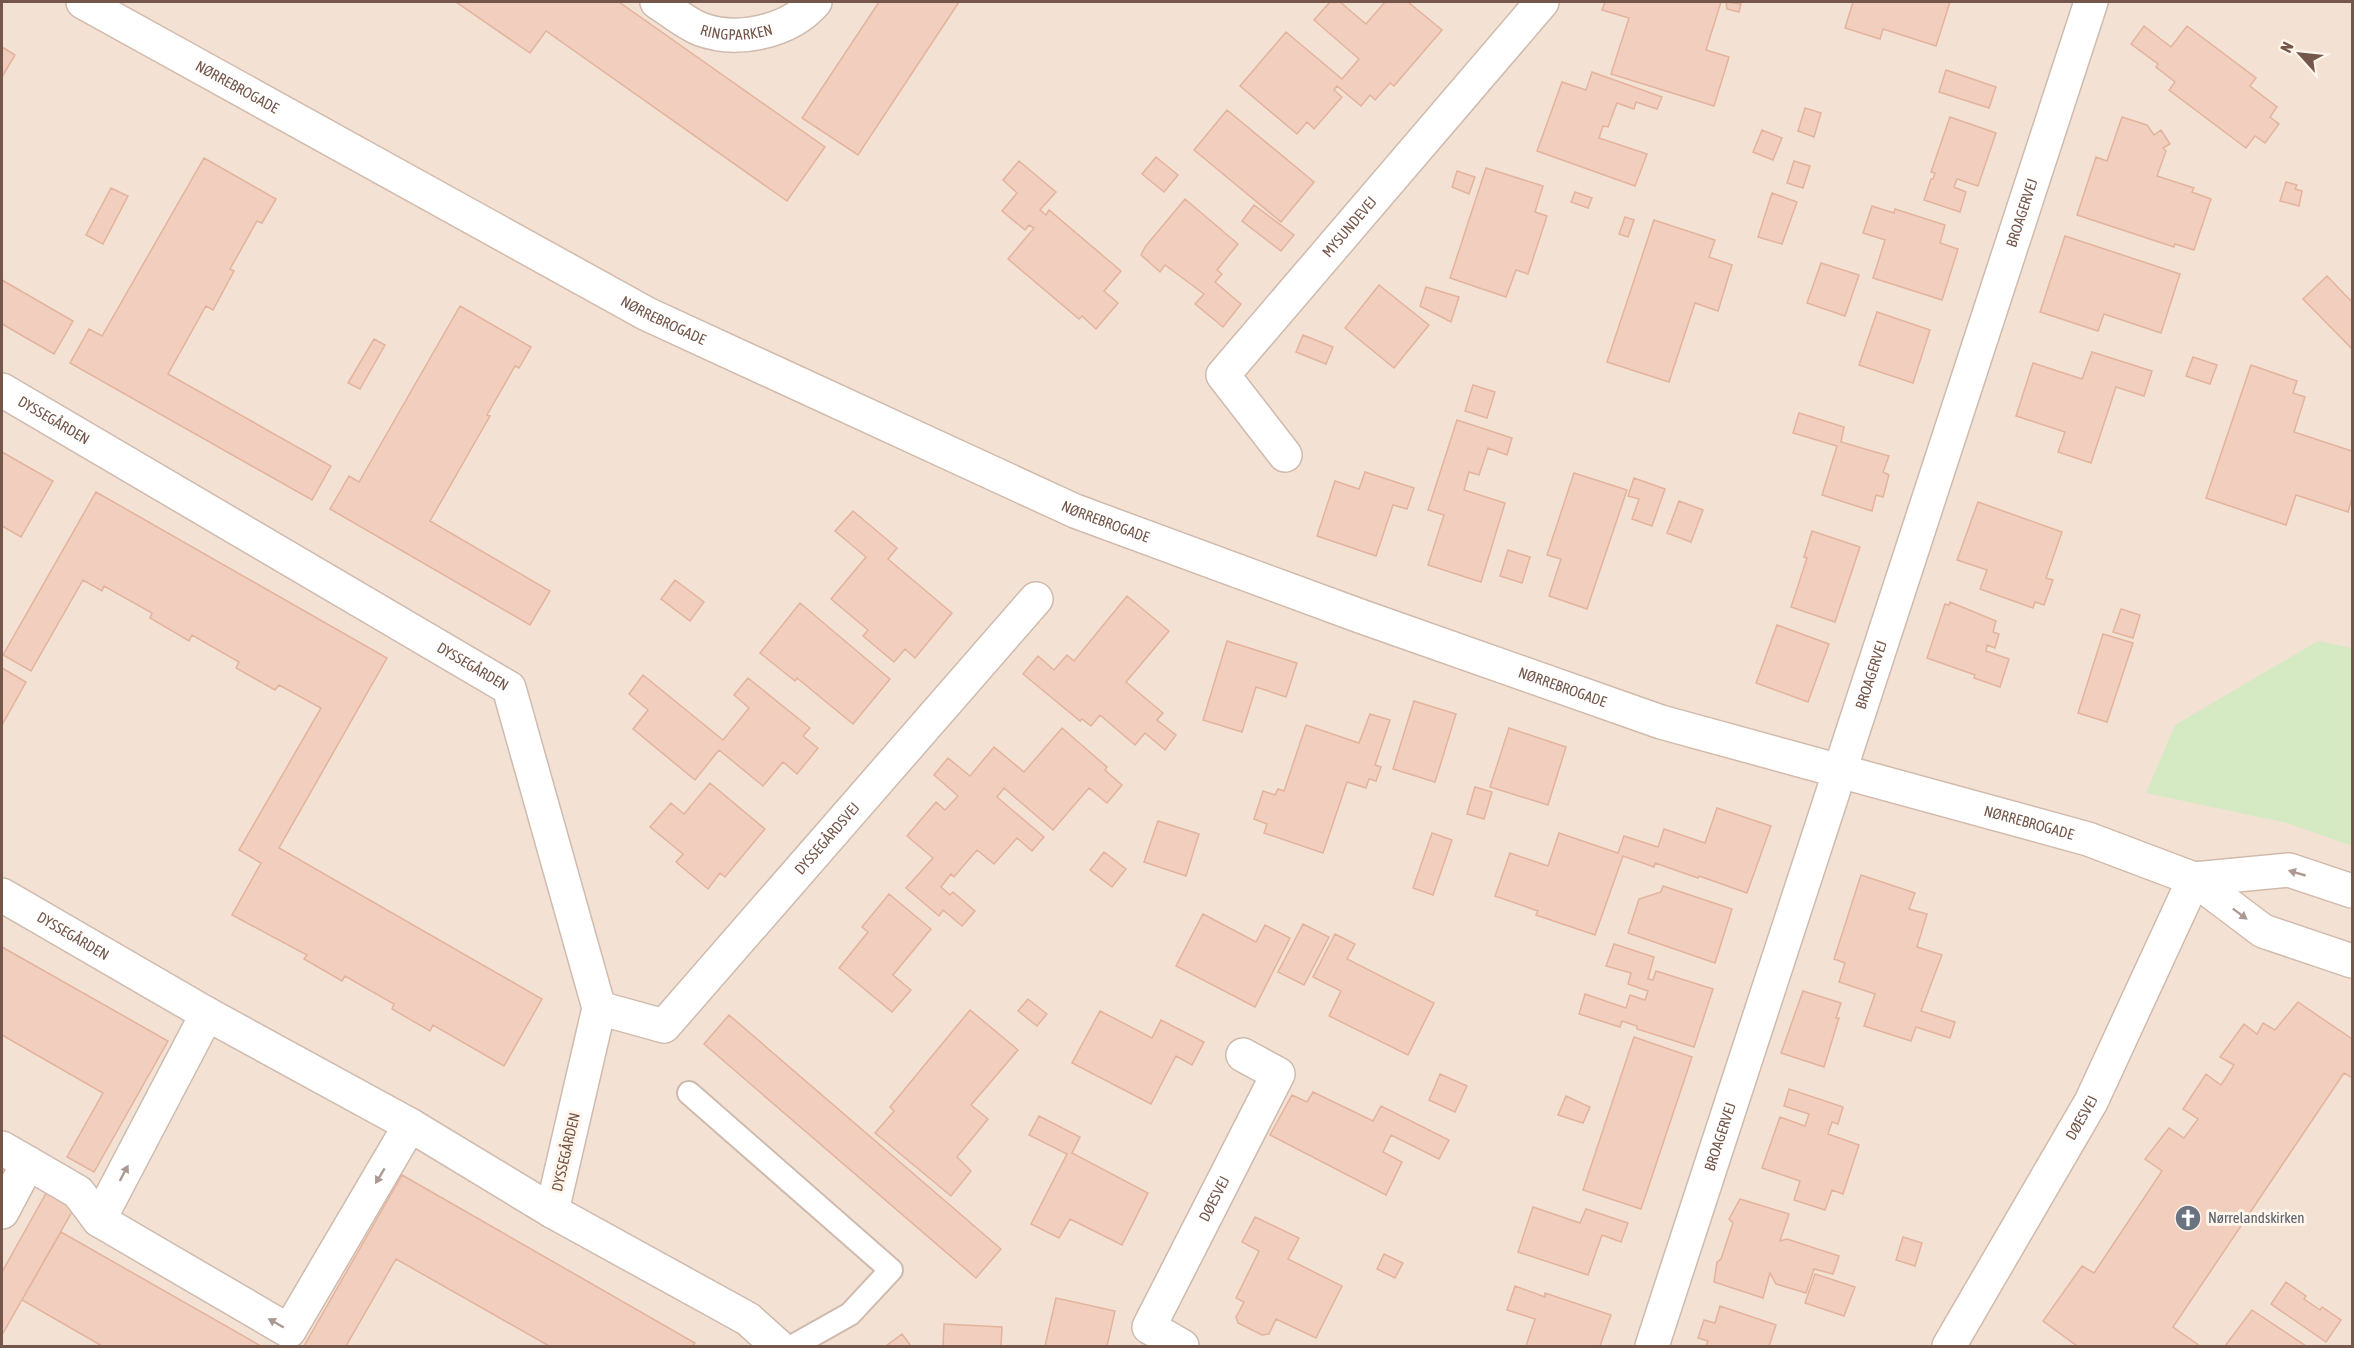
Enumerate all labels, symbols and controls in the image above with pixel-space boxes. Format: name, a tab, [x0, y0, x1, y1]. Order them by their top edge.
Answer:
street label: RINGPARKEN	[698, 21, 774, 43]
north arrow	[2270, 24, 2330, 84]
text: N	[2276, 39, 2297, 55]
street label: NØRREBROGADE	[193, 57, 282, 117]
street label: BROAGERVEJ	[2003, 176, 2041, 249]
street label: MYSUNDEVEJ	[1319, 193, 1380, 260]
street label: NØRREBROGADE	[618, 292, 709, 348]
street label: DYSSEGÅRDEN	[15, 392, 93, 448]
street label: NØRREBROGADE	[1059, 497, 1152, 546]
street label: BROAGERVEJ	[1852, 638, 1890, 711]
street label: DYSSEGÅRDEN	[434, 639, 512, 694]
street label: NØRREBROGADE	[1516, 663, 1610, 710]
street label: DYSSEGÅRDSVEJ	[791, 799, 863, 878]
street label: NØRREBROGADE	[1982, 802, 2076, 843]
one-way arrow	[2288, 868, 2306, 878]
street label: DYSSEGÅRDEN	[34, 908, 112, 963]
one-way arrow	[2232, 908, 2248, 921]
street label: DØESVEJ	[2062, 1093, 2101, 1143]
street label: BROAGERVEJ	[1701, 1100, 1739, 1173]
street label: DYSSEGÅRDEN	[548, 1111, 583, 1193]
one-way arrow	[119, 1164, 129, 1181]
one-way arrow	[375, 1168, 386, 1184]
street label: DØESVEJ	[1195, 1173, 1233, 1224]
church icon: Nørrelandskirken	[2173, 1203, 2203, 1233]
place label: Nørrelandskirken	[2208, 1209, 2305, 1226]
one-way arrow	[267, 1318, 284, 1328]

